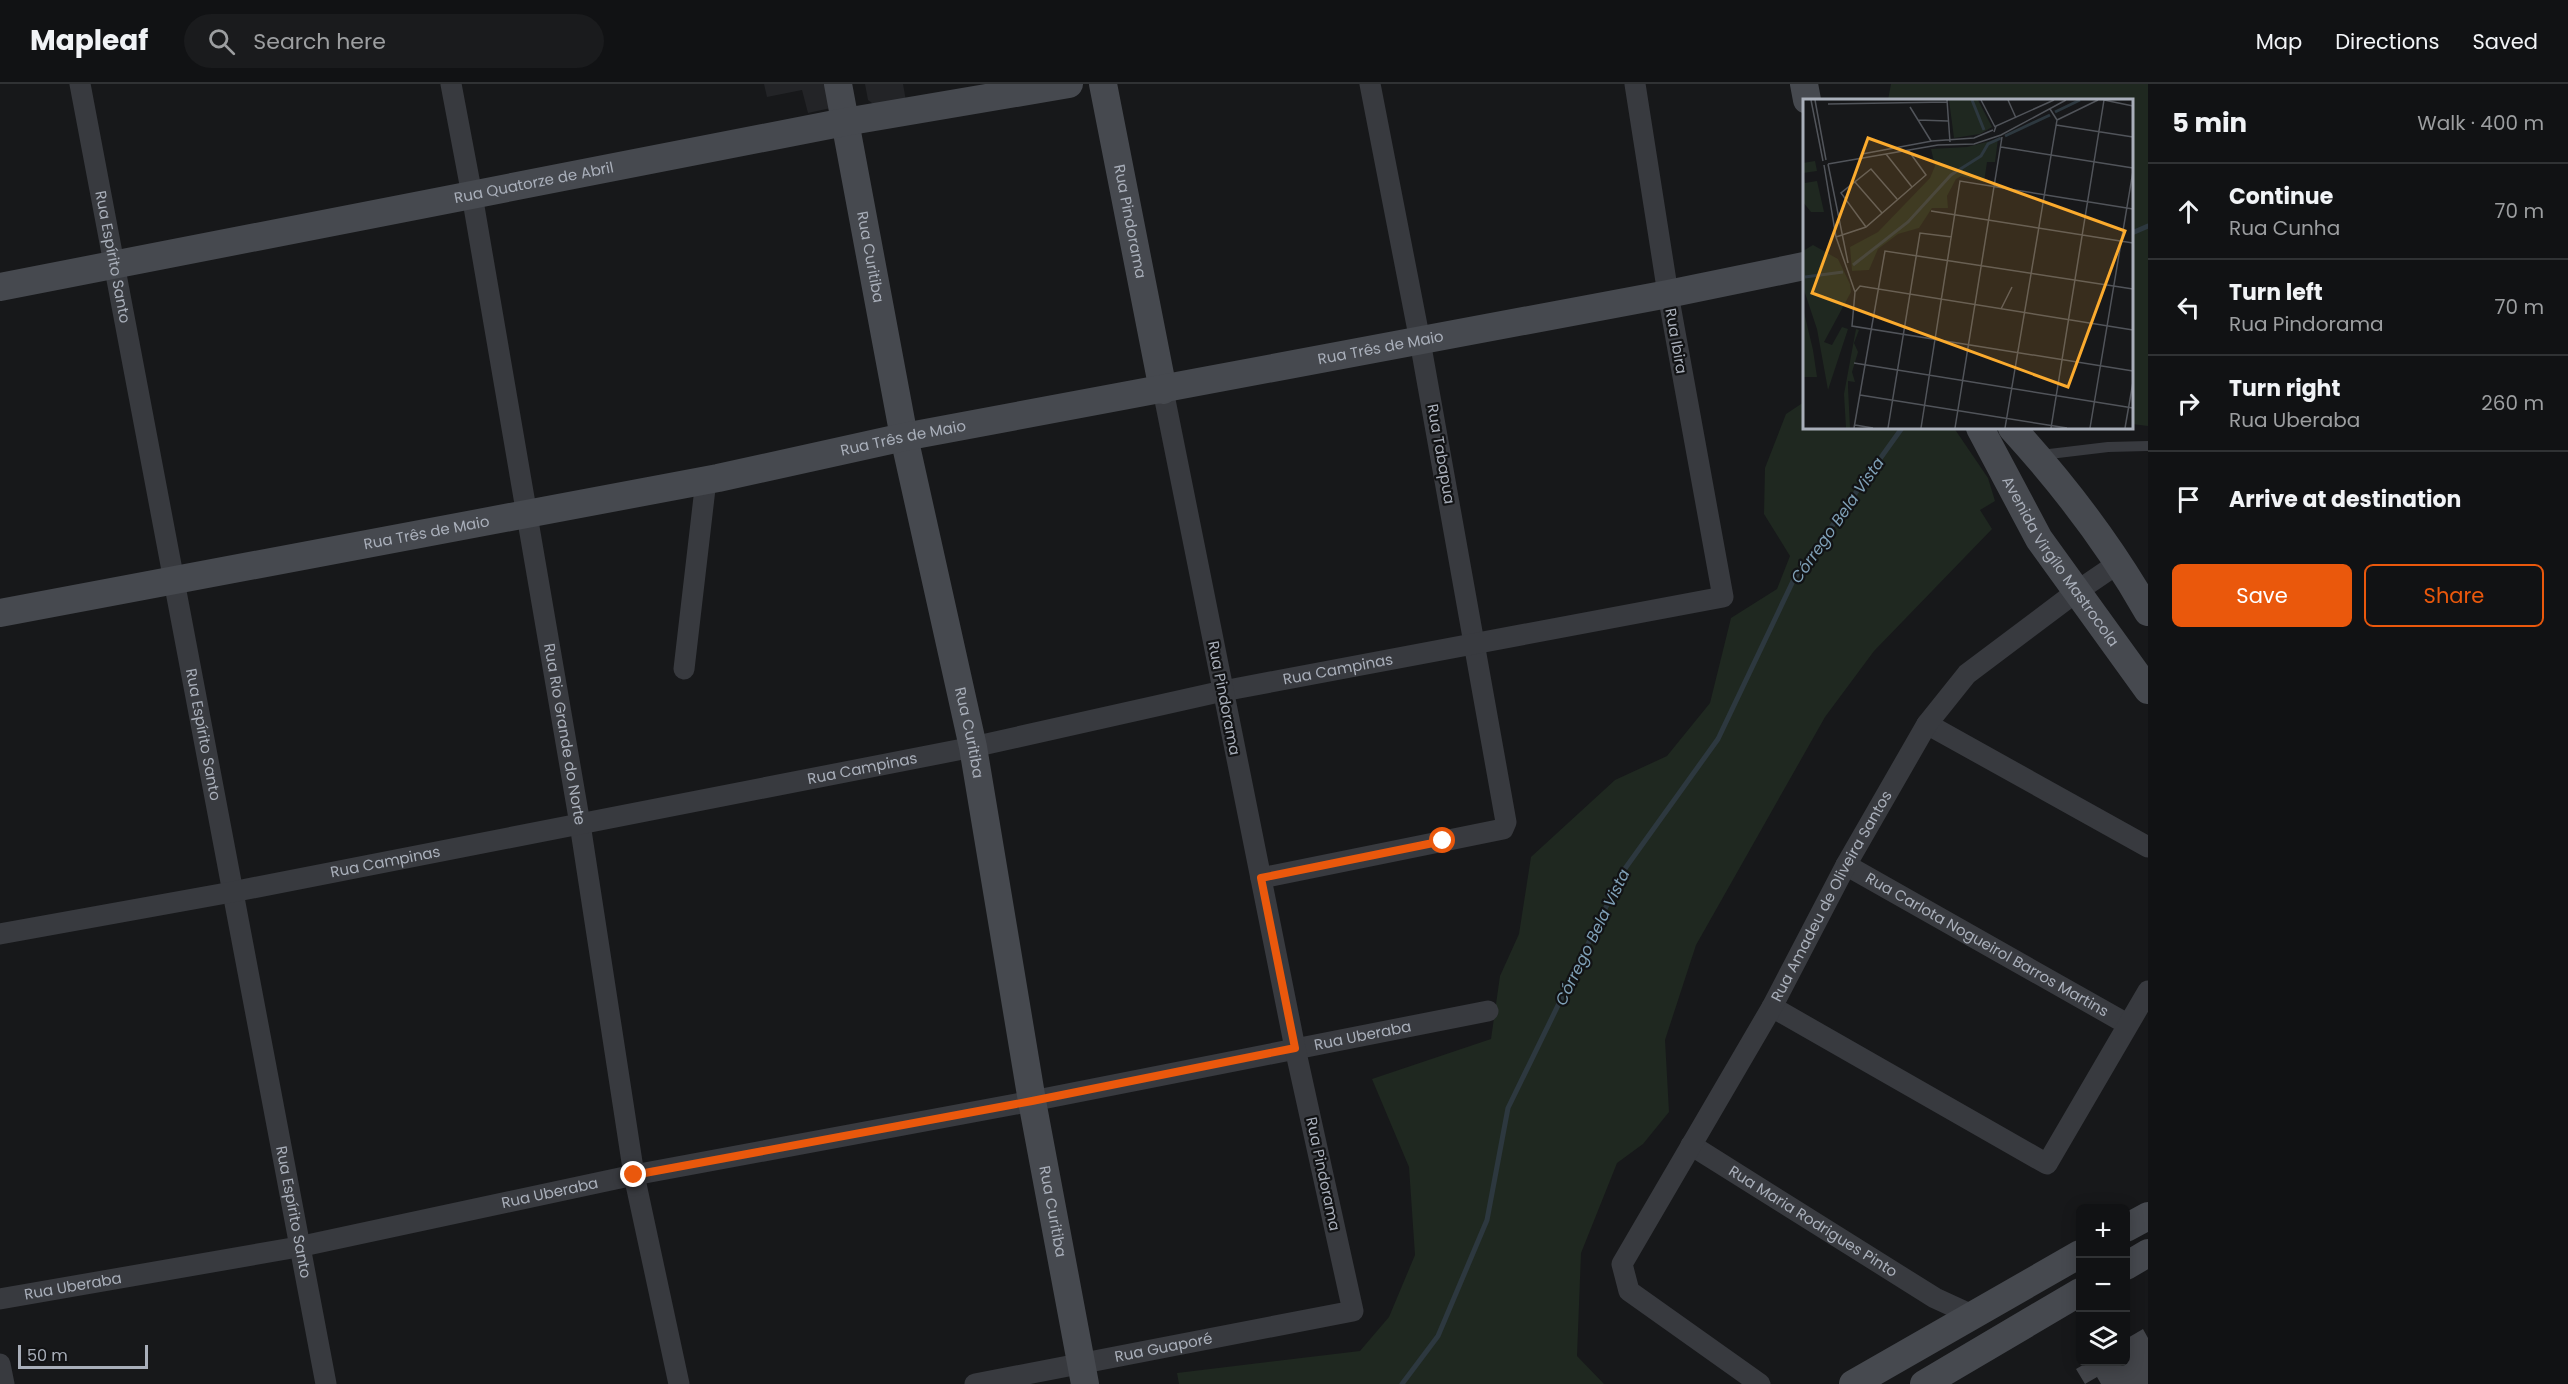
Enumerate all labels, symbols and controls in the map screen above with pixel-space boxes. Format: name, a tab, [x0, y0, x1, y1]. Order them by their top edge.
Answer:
search box	[184, 14, 604, 68]
text: Mapleaf	[30, 21, 148, 60]
icon: search	[205, 25, 238, 58]
text: Search here	[253, 26, 386, 57]
text: Map	[2256, 27, 2302, 56]
text: Directions	[2335, 27, 2439, 56]
text: Saved	[2472, 27, 2538, 56]
inset map	[1803, 99, 2133, 429]
text: 5 min	[2172, 105, 2247, 141]
text: Walk · 400 m	[2417, 109, 2544, 137]
street label: Rua Quatorze de Abril	[452, 156, 615, 208]
street label: Rua Pindorama	[1109, 162, 1152, 280]
text: Continue	[2229, 181, 2333, 212]
street label: Rua Espírito Santo	[90, 189, 136, 325]
icon: ahead	[2172, 195, 2205, 228]
text: 70 m	[2495, 197, 2544, 225]
street label: Rua Curitiba	[852, 209, 890, 304]
text: Rua Cunha	[2229, 214, 2340, 242]
text: Turn left	[2229, 277, 2323, 308]
icon: left	[2172, 291, 2205, 324]
text: 70 m	[2495, 293, 2544, 321]
street label: Rua Ibira	[1660, 307, 1693, 375]
text: Rua Pindorama	[2229, 310, 2384, 338]
street label: Rua Três de Maio	[1316, 325, 1445, 369]
text: Turn right	[2229, 373, 2340, 404]
icon: right	[2172, 387, 2205, 420]
text: 260 m	[2481, 389, 2544, 417]
street label: Rua Tabapua	[1422, 402, 1461, 506]
text: Rua Uberaba	[2229, 406, 2360, 434]
street label: Rua Três de Maio	[838, 415, 968, 461]
water label: Córrego Bela Vista	[1785, 452, 1890, 588]
street label: Avenida Virgílo Mastrocola	[1997, 472, 2124, 651]
icon: arrive	[2172, 483, 2205, 516]
text: Arrive at destination	[2229, 484, 2461, 515]
street label: Rua Três de Maio	[362, 510, 491, 554]
button: Save	[2172, 564, 2352, 627]
button: Share	[2364, 564, 2544, 627]
street label: Rua Pindorama	[1203, 639, 1246, 757]
street label: Rua Rio Grande do Norte	[539, 642, 591, 827]
street label: Rua Campinas	[1281, 648, 1395, 690]
street label: Rua Espírito Santo	[181, 666, 226, 802]
street label: Rua Curitiba	[950, 685, 989, 780]
street label: Rua Campinas	[805, 747, 919, 789]
street label: Rua Amadeu de Oliveira Santos	[1766, 786, 1897, 1005]
route start	[1429, 827, 1455, 853]
street label: Rua Campinas	[328, 840, 442, 883]
water label: Córrego Bela Vista	[1549, 865, 1636, 1009]
street label: Rua Carlota Nogueirol Barros Martins	[1862, 867, 2113, 1022]
street label: Rua Uberaba	[1312, 1015, 1413, 1055]
street label: Rua Pindorama	[1301, 1115, 1346, 1233]
street label: Rua Espírito Santo	[271, 1144, 317, 1280]
street label: Rua Maria Rodrigues Pinto	[1725, 1160, 1902, 1282]
route end	[620, 1161, 646, 1187]
street label: Rua Curitiba	[1034, 1164, 1072, 1259]
street label: Rua Uberaba	[499, 1172, 600, 1213]
map controls	[2076, 1204, 2130, 1366]
button: +	[2076, 1204, 2130, 1258]
button: −	[2076, 1258, 2130, 1312]
street label: Rua Uberaba	[22, 1267, 123, 1305]
button: layers	[2076, 1312, 2130, 1366]
street label: Rua Guaporé	[1113, 1327, 1214, 1367]
scale bar	[18, 1342, 148, 1370]
text: 50 m	[27, 1344, 68, 1367]

